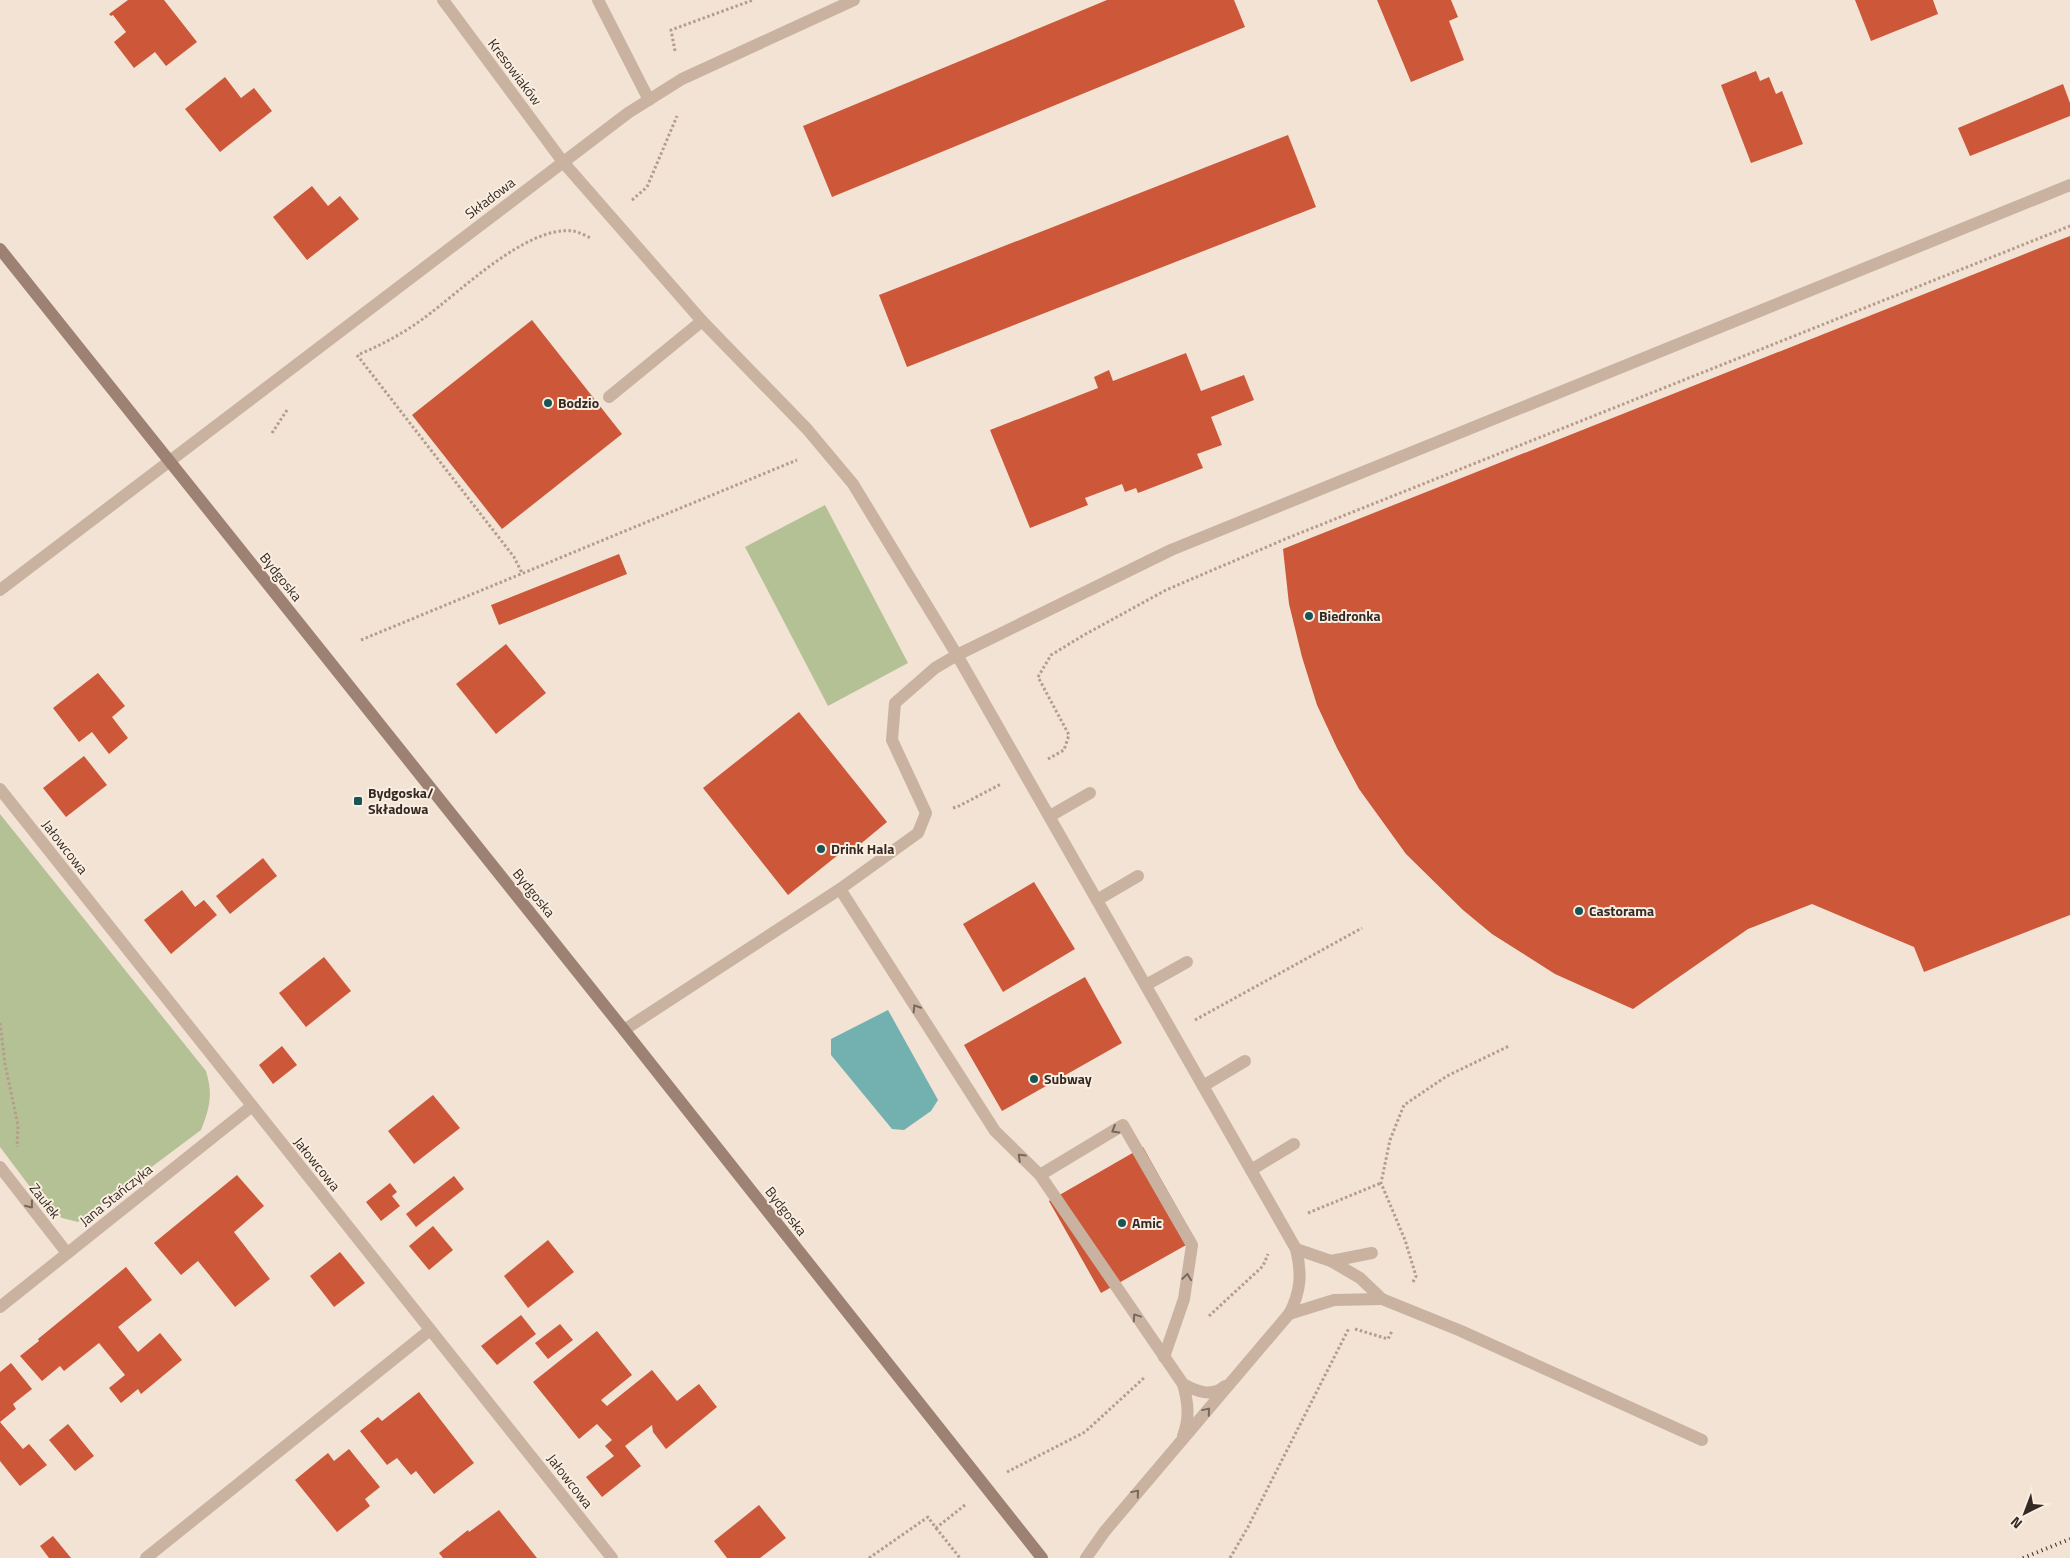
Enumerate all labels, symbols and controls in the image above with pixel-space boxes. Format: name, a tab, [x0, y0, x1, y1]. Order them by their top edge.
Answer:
street label: Kresowiaków	[483, 34, 548, 110]
street label: Składowa	[460, 172, 519, 223]
place label: Bodzio	[558, 392, 599, 413]
marker: Bodzio	[542, 397, 554, 409]
street label: Bydgoska	[255, 548, 308, 606]
place label: Biedronka	[1319, 605, 1381, 626]
marker: Biedronka	[1303, 610, 1315, 622]
place label: Bydgoska/ Składowa	[368, 782, 434, 819]
marker: Bydgoska/ Składowa	[352, 795, 364, 807]
street label: Jałowcowa	[37, 815, 93, 878]
place label: Drink Hala	[831, 838, 894, 859]
marker: Drink Hala	[815, 843, 827, 855]
street label: Bydgoska	[508, 864, 561, 922]
place label: Castorama	[1589, 900, 1654, 921]
marker: Castorama	[1573, 905, 1585, 917]
one-way arrow	[912, 1004, 922, 1013]
place label: Subway	[1044, 1068, 1092, 1089]
marker: Subway	[1028, 1073, 1040, 1085]
one-way arrow	[1111, 1124, 1120, 1134]
street label: Jałowcowa	[289, 1132, 346, 1195]
one-way arrow	[1018, 1154, 1027, 1163]
street label: Jana Stańczyka	[75, 1159, 157, 1231]
street label: Zaułek	[25, 1178, 66, 1223]
street label: Bydgoska	[760, 1182, 812, 1240]
one-way arrow	[24, 1199, 32, 1208]
place label: Amic	[1132, 1212, 1162, 1233]
marker: Amic	[1116, 1217, 1128, 1229]
one-way arrow	[1182, 1273, 1192, 1281]
one-way arrow	[1133, 1313, 1142, 1323]
one-way arrow	[1201, 1408, 1209, 1417]
street label: Jałowcowa	[542, 1449, 598, 1512]
north arrow	[2000, 1488, 2050, 1538]
one-way arrow	[1131, 1490, 1140, 1499]
text: N	[2005, 1512, 2027, 1534]

